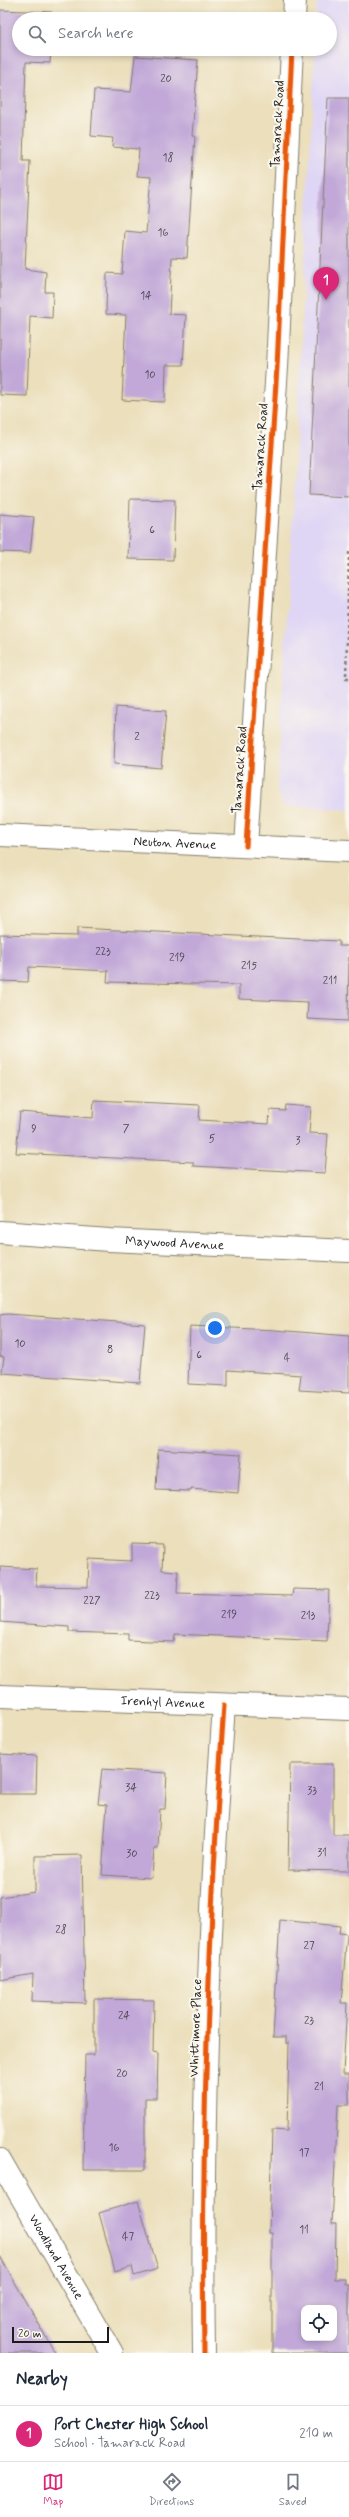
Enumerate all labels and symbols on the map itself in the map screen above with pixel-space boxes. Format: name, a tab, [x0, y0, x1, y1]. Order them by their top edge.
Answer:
house number: 20	[160, 72, 172, 86]
street label: Tamarack Road	[267, 80, 289, 168]
house number: 18	[163, 151, 173, 165]
house number: 16	[158, 226, 169, 240]
pin: 1	[313, 267, 339, 300]
house number: 14	[140, 289, 152, 303]
house number: 10	[144, 368, 156, 382]
street label: Tamarack Road	[249, 403, 273, 491]
house number: 6	[149, 523, 155, 537]
street label: Tamarack Road	[228, 726, 252, 814]
house number: 2	[134, 730, 140, 744]
street label: Neuton Avenue	[133, 833, 217, 853]
house number: 223	[95, 945, 111, 959]
house number: 219	[169, 951, 185, 965]
house number: 215	[241, 959, 257, 973]
house number: 211	[323, 974, 337, 988]
house number: 9	[31, 1122, 37, 1136]
house number: 7	[123, 1122, 130, 1136]
house number: 5	[209, 1132, 216, 1146]
house number: 3	[296, 1134, 301, 1148]
street label: Maywood Avenue	[125, 1232, 224, 1254]
your location	[205, 1318, 225, 1338]
house number: 10	[14, 1337, 26, 1351]
house number: 8	[107, 1343, 113, 1357]
house number: 6	[196, 1348, 202, 1362]
house number: 4	[284, 1351, 291, 1365]
house number: 223	[144, 1589, 160, 1603]
house number: 227	[83, 1594, 101, 1608]
house number: 219	[221, 1608, 237, 1622]
house number: 213	[301, 1609, 316, 1623]
street label: Irenhyl Avenue	[120, 1692, 205, 1712]
house number: 34	[125, 1781, 137, 1795]
house number: 33	[307, 1784, 317, 1798]
house number: 31	[317, 1846, 327, 1860]
house number: 30	[126, 1847, 138, 1861]
house number: 28	[55, 1923, 67, 1937]
house number: 27	[304, 1939, 315, 1953]
street label: Whittimore Place	[186, 1978, 206, 2077]
house number: 24	[118, 2009, 130, 2023]
house number: 23	[304, 2014, 314, 2028]
house number: 20	[116, 2067, 128, 2081]
house number: 21	[314, 2080, 324, 2094]
house number: 16	[109, 2141, 120, 2155]
house number: 17	[299, 2146, 310, 2160]
street label: Woodland Avenue	[25, 2211, 88, 2303]
house number: 11	[299, 2223, 309, 2237]
house number: 47	[122, 2230, 134, 2244]
scale bar	[12, 2325, 109, 2344]

